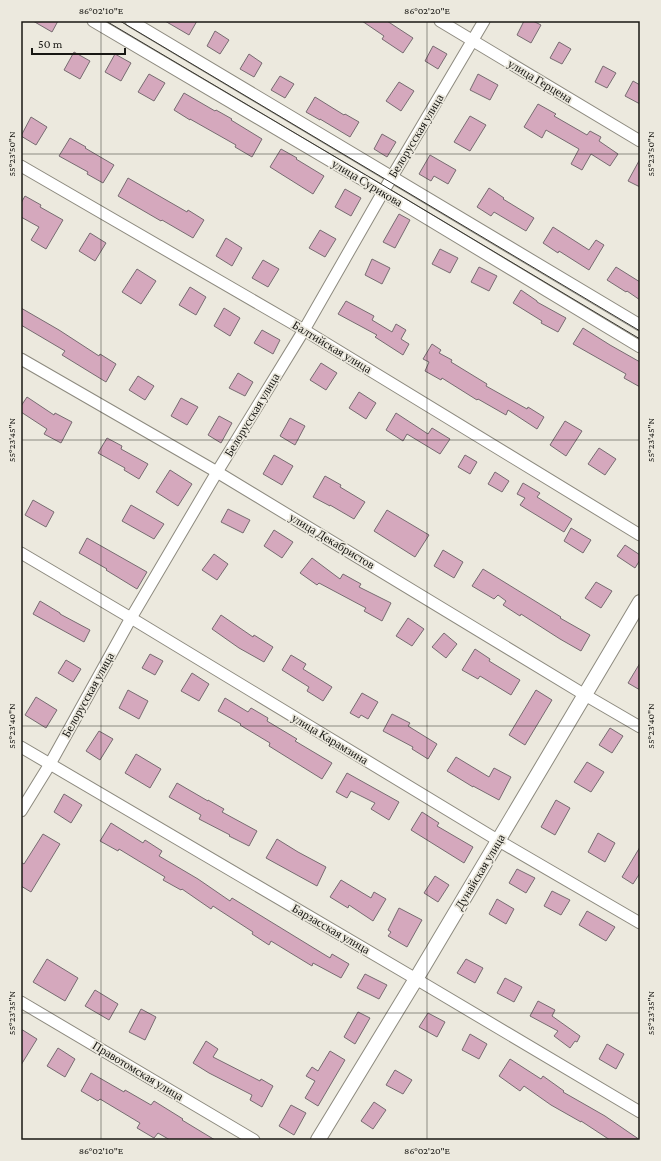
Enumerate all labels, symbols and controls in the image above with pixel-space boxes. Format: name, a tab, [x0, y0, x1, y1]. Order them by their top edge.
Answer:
text: 86°02'10"E	[79, 5, 124, 16]
text: 86°02'20"E	[404, 5, 451, 16]
scale bar	[32, 30, 125, 56]
text: 50 m	[38, 37, 63, 51]
street label: улица Герцена	[505, 56, 575, 106]
street label: Белорусская улица	[386, 91, 447, 180]
text: 55°23'50"N	[6, 131, 17, 177]
text: 55°23'50"N	[645, 131, 656, 177]
street label: улица Сурикова	[329, 156, 405, 210]
street label: Балтийская улица	[290, 318, 375, 377]
street label: Белорусская улица	[222, 370, 283, 459]
text: 55°23'45"N	[6, 417, 17, 462]
text: 55°23'45"N	[645, 417, 656, 462]
street label: улица Декабристов	[287, 510, 378, 572]
street label: Белорусская улица	[59, 649, 117, 740]
text: 55°23'40"N	[6, 703, 17, 749]
text: 55°23'40"N	[645, 703, 656, 749]
street label: улица Карамзина	[289, 711, 371, 768]
street label: Дунайская улица	[452, 831, 509, 912]
street label: Барзасская улица	[290, 901, 373, 957]
text: 55°23'35"N	[6, 990, 17, 1035]
text: 55°23'35"N	[645, 990, 656, 1035]
street label: Правотомская улица	[90, 1038, 187, 1104]
text: 86°02'10"E	[79, 1145, 124, 1156]
text: 86°02'20"E	[404, 1145, 451, 1156]

